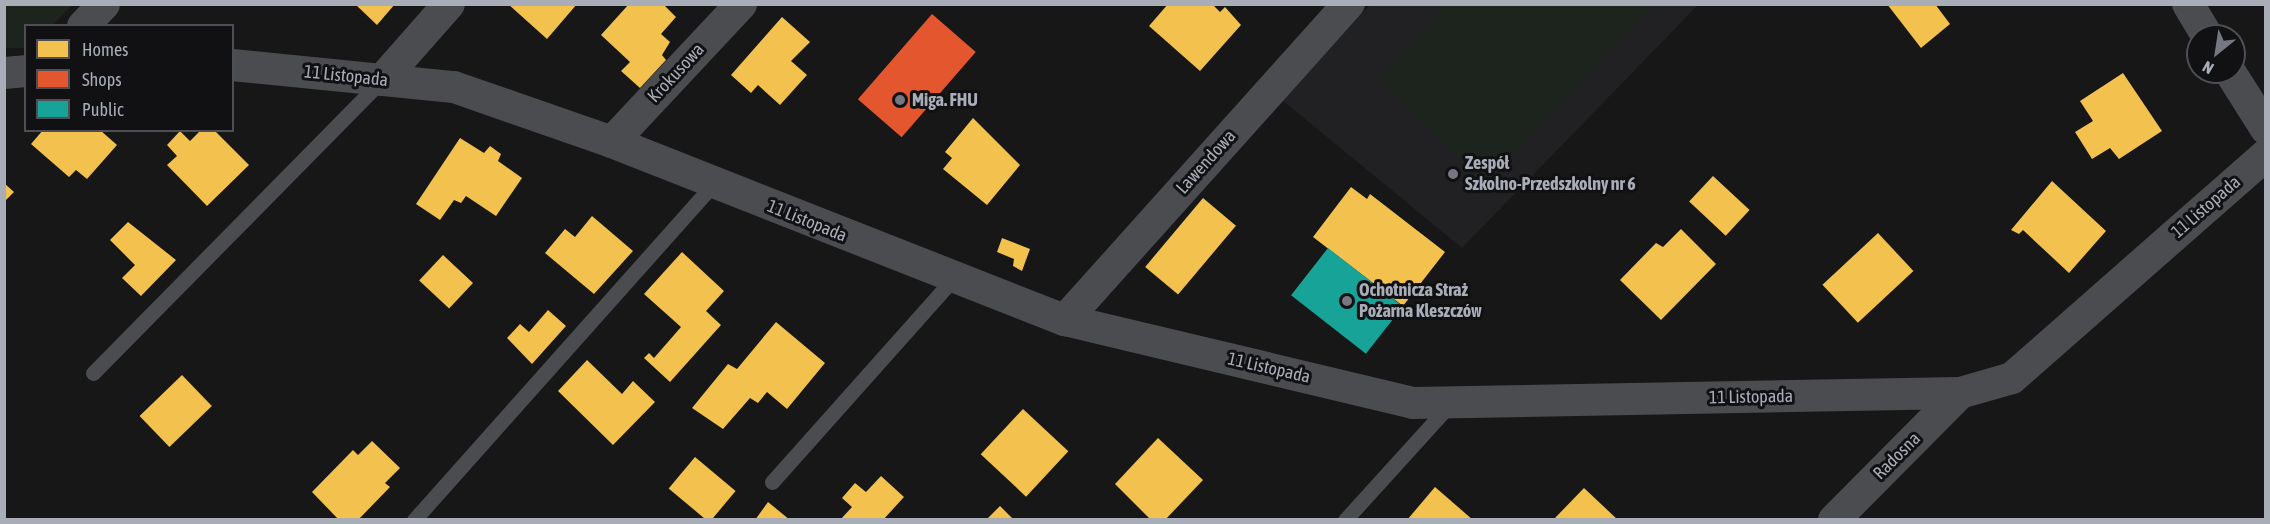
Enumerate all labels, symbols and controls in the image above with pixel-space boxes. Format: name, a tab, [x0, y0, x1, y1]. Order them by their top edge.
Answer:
legend	[24, 24, 234, 132]
north arrow	[2186, 24, 2246, 84]
text: Homes	[82, 39, 128, 60]
street label: Krokusowa	[643, 39, 709, 107]
text: N	[2199, 58, 2217, 78]
street label: 11 Listopada	[303, 61, 389, 91]
text: Shops	[82, 69, 122, 90]
place label: Miga. FHU	[912, 89, 978, 111]
marker: Miga. FHU	[893, 93, 907, 107]
text: Public	[82, 99, 124, 120]
street label: Lawendowa	[1172, 126, 1240, 198]
place label: Zespół Szkolno-Przedszkolny nr 6	[1465, 153, 1636, 195]
marker: Zespół Szkolno-Przedszkolny nr 6	[1446, 167, 1460, 181]
street label: 11 Listopada	[2167, 171, 2245, 243]
street label: 11 Listopada	[764, 195, 850, 247]
place label: Ochotnicza Straż Pożarna Kleszczów	[1359, 280, 1482, 322]
marker: Ochotnicza Straż Pożarna Kleszczów	[1340, 294, 1354, 308]
street label: 11 Listopada	[1226, 348, 1312, 388]
street label: 11 Listopada	[1709, 385, 1793, 409]
street label: Radosna	[1869, 428, 1925, 484]

